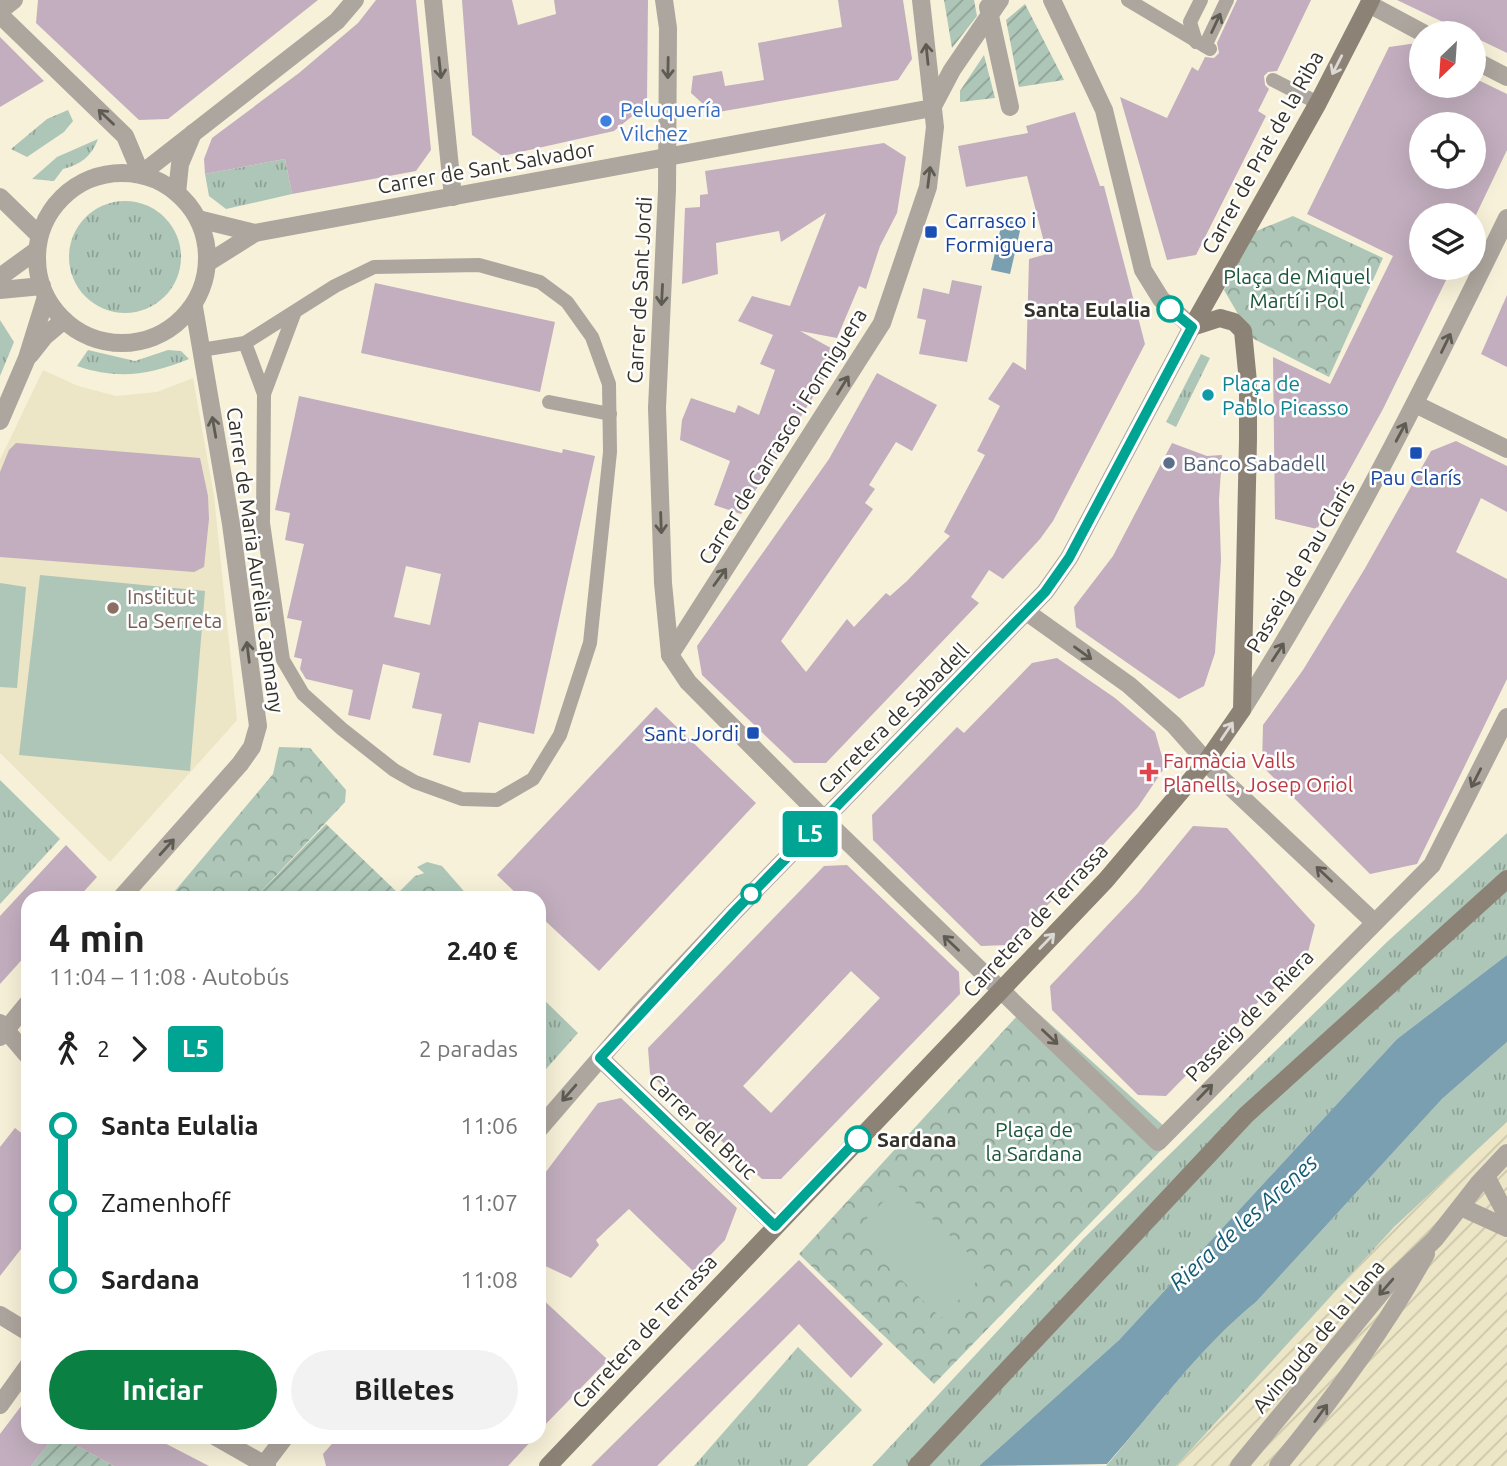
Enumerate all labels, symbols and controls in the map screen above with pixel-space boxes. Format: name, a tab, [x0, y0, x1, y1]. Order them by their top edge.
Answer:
one-way arrow	[1210, 13, 1223, 34]
north arrow	[1409, 21, 1486, 98]
map controls	[1409, 21, 1486, 280]
one-way arrow	[920, 43, 933, 66]
street label: Carrer de Prat de la Riba	[1196, 46, 1328, 258]
one-way arrow	[1330, 54, 1344, 75]
one-way arrow	[434, 56, 447, 79]
one-way arrow	[661, 56, 675, 79]
place label: Peluquería Vilchez	[620, 97, 721, 145]
one-way arrow	[97, 109, 114, 126]
button: locate	[1409, 112, 1486, 189]
marker: Peluquería Vilchez	[598, 113, 614, 129]
street label: Carrer de Sant Salvador	[375, 136, 597, 198]
one-way arrow	[923, 166, 936, 189]
street label: Carrer de Sant Jordi	[622, 196, 656, 384]
button: layers	[1409, 203, 1486, 280]
place label: Carrasco i Formiguera	[945, 208, 1054, 256]
marker: Carrasco i Formiguera	[923, 224, 939, 240]
park label: Plaça de Miquel Martí i Pol	[1223, 264, 1371, 312]
one-way arrow	[655, 283, 668, 306]
marker: Santa Eulalia	[1157, 296, 1183, 322]
place label: Santa Eulalia	[1024, 297, 1151, 321]
street label: Carrer de Carrasco i Formiguera	[693, 303, 871, 569]
one-way arrow	[1439, 333, 1453, 354]
place label: Plaça de Pablo Picasso	[1222, 371, 1349, 419]
one-way arrow	[836, 376, 850, 396]
marker: Plaça de Pablo Picasso	[1200, 387, 1216, 403]
street label: Carrer de Maria Aurèlia Capmany	[223, 406, 289, 714]
one-way arrow	[207, 416, 220, 439]
one-way arrow	[1395, 422, 1408, 443]
marker: Pau Clarís	[1408, 445, 1424, 461]
place label: Banco Sabadell	[1183, 451, 1326, 475]
marker: Banco Sabadell	[1161, 455, 1177, 471]
place label: Pau Clarís	[1370, 465, 1462, 489]
street label: Passeig de Pau Claris	[1241, 476, 1359, 656]
one-way arrow	[654, 511, 667, 534]
one-way arrow	[713, 568, 728, 587]
place label: Institut La Serreta	[127, 584, 222, 632]
marker: Institut La Serreta	[105, 600, 121, 616]
street label: Carretera de Sabadell	[813, 638, 973, 798]
one-way arrow	[241, 641, 254, 664]
one-way arrow	[1271, 643, 1286, 662]
one-way arrow	[1073, 646, 1092, 660]
place label: Sant Jordi	[644, 721, 739, 745]
one-way arrow	[1220, 722, 1234, 742]
marker: Sant Jordi	[745, 725, 761, 741]
place label: Farmàcia Valls Planells, Josep Oriol	[1163, 748, 1353, 796]
marker: Farmàcia Valls Planells, Josep Oriol	[1141, 764, 1157, 780]
one-way arrow	[1469, 767, 1483, 788]
line badge: L5	[778, 811, 842, 857]
text: L5	[797, 820, 823, 847]
one-way arrow	[159, 838, 175, 856]
street label: Carretera de Terrassa	[958, 838, 1112, 1002]
one-way arrow	[1316, 866, 1333, 883]
unlabelled marker	[741, 884, 761, 904]
text: 4 min	[49, 917, 145, 959]
one-way arrow	[1039, 933, 1056, 950]
one-way arrow	[943, 934, 960, 951]
text: 2.40 €	[447, 936, 518, 965]
street label: Passeig de la Riera	[1180, 944, 1318, 1086]
text: 11:04 – 11:08 · Autobús	[49, 964, 289, 989]
one-way arrow	[1041, 1029, 1058, 1046]
icon: walk	[49, 1030, 87, 1068]
icon: forward	[120, 1030, 158, 1068]
text: L5	[182, 1035, 209, 1062]
text: 2	[97, 1036, 110, 1061]
text: 2 paradas	[419, 1036, 518, 1061]
street label: Carrer del Bruc	[644, 1068, 762, 1184]
one-way arrow	[561, 1084, 577, 1102]
one-way arrow	[1196, 1084, 1213, 1101]
text: Santa Eulalia	[101, 1111, 259, 1140]
text: 11:06	[460, 1113, 518, 1138]
park label: Plaça de la Sardana	[986, 1117, 1082, 1165]
marker: Sardana	[845, 1126, 871, 1152]
place label: Sardana	[877, 1127, 957, 1151]
water label: Riera de les Arenes	[1164, 1149, 1322, 1295]
text: Zamenhoff	[101, 1188, 231, 1217]
text: 11:07	[460, 1190, 518, 1215]
street label: Carretera de Terrassa	[567, 1249, 721, 1413]
street label: Avinguda de la Llana	[1247, 1255, 1389, 1417]
text: Sardana	[101, 1265, 200, 1294]
text: 11:08	[460, 1267, 518, 1292]
one-way arrow	[1379, 1277, 1395, 1295]
button: Iniciar	[49, 1350, 277, 1430]
button: Billetes	[291, 1350, 518, 1430]
one-way arrow	[1313, 1404, 1328, 1423]

